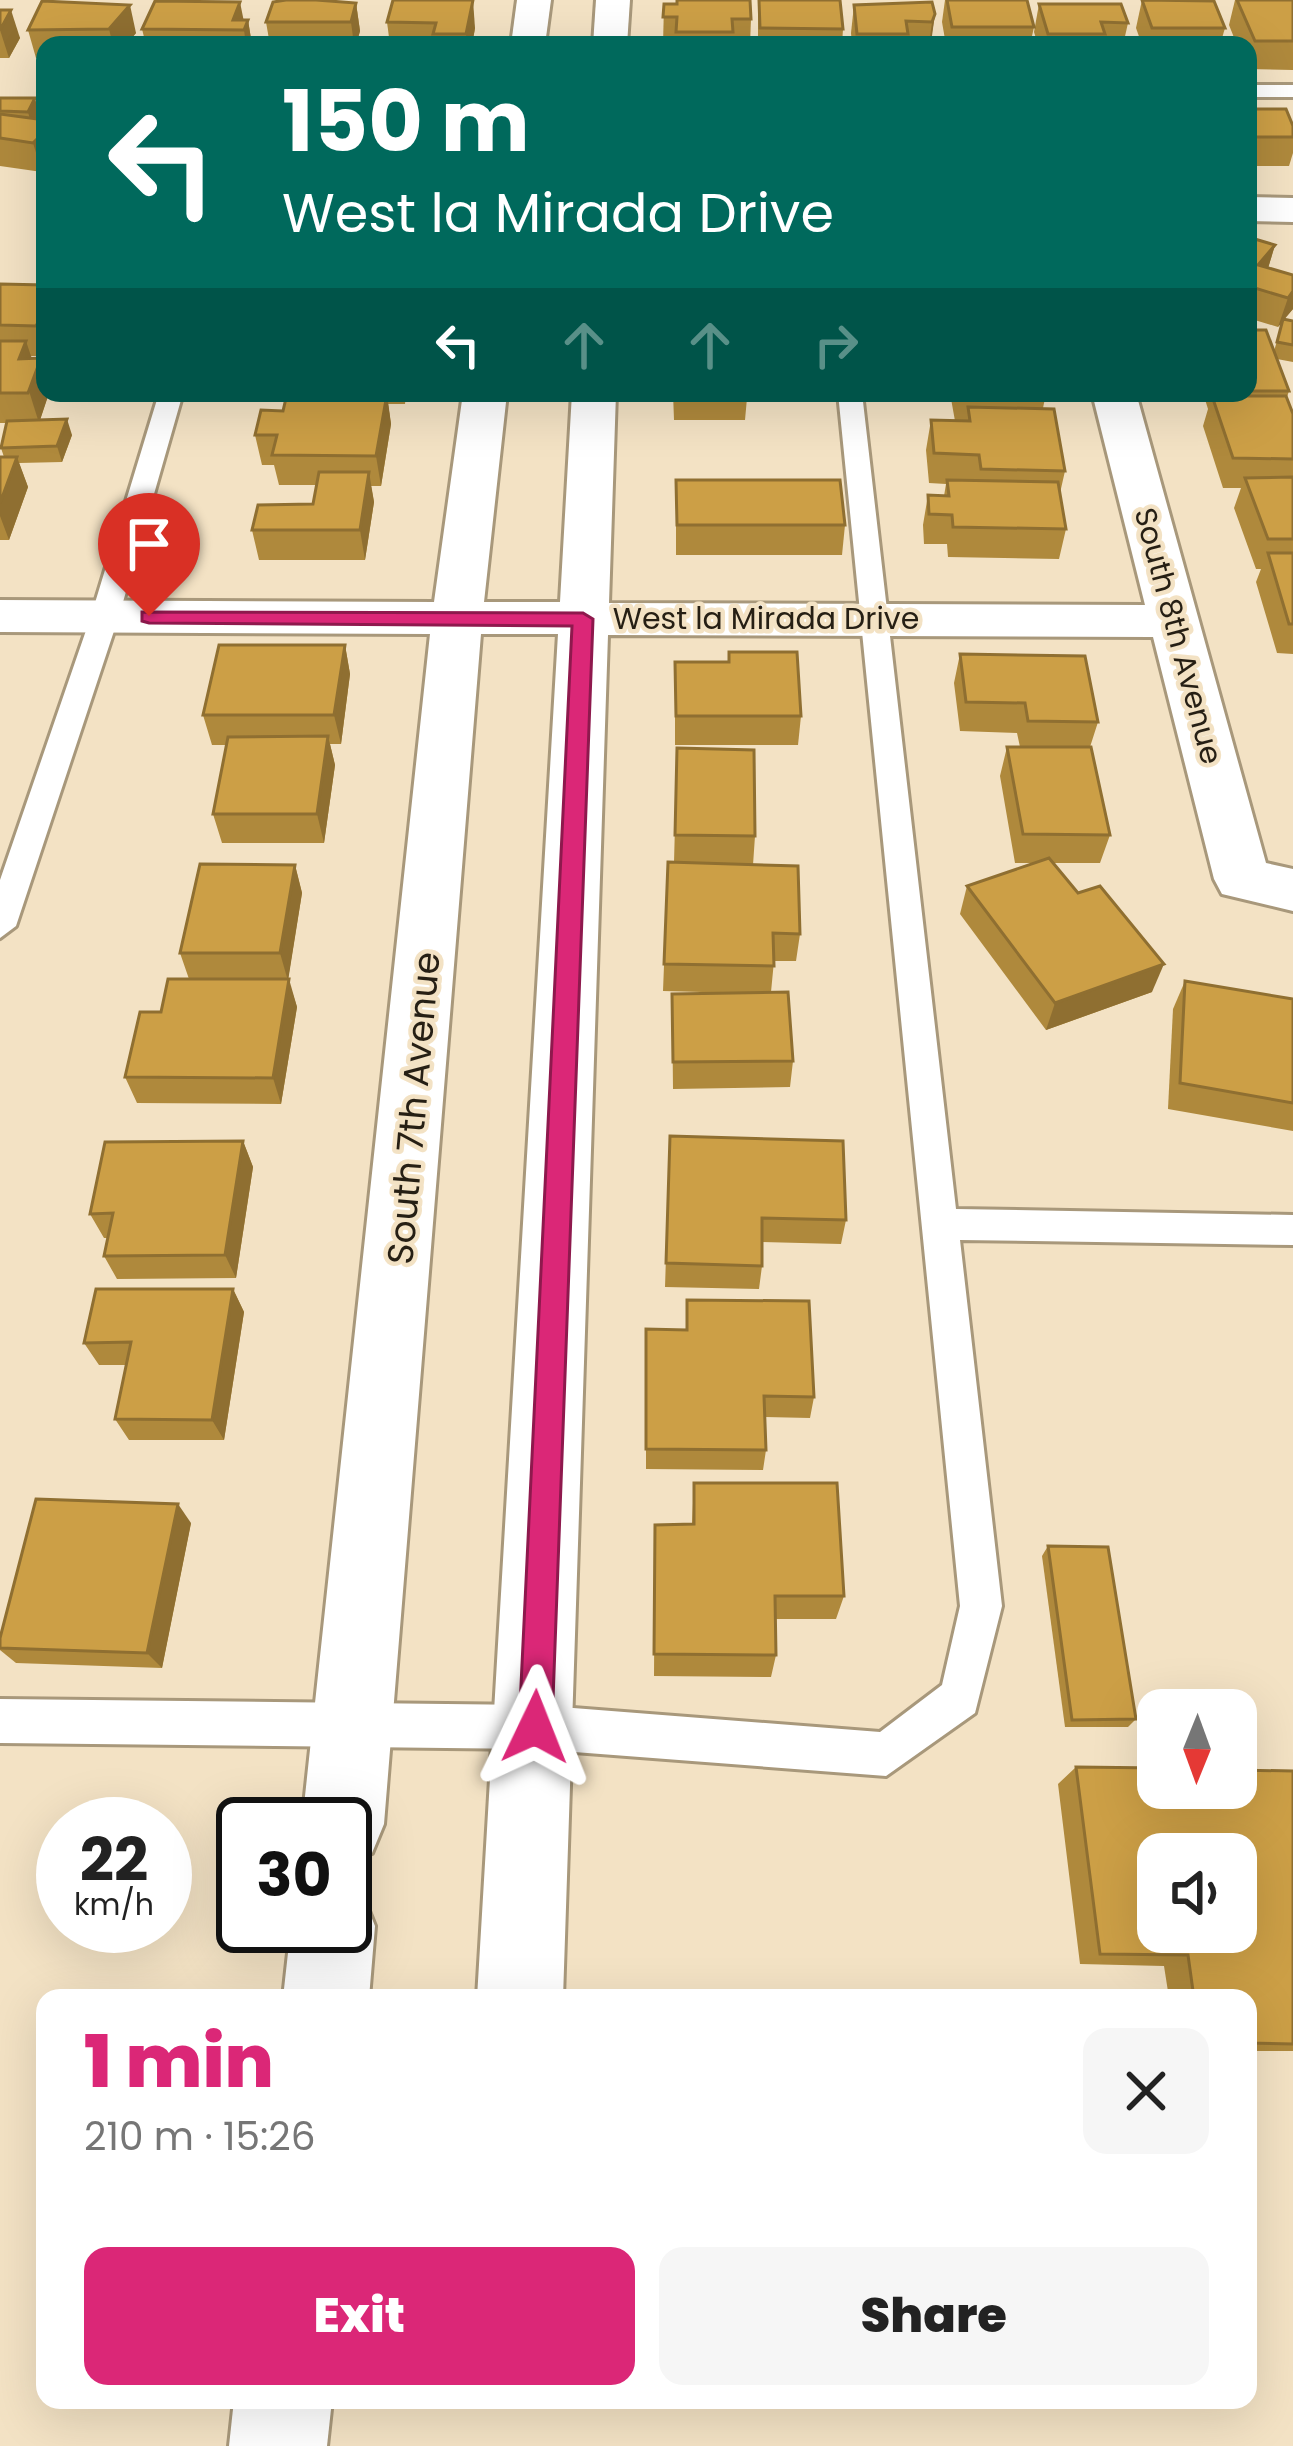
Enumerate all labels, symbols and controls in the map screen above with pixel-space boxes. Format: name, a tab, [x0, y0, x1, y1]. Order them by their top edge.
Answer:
text: 150 m	[282, 63, 530, 180]
icon: left	[84, 84, 240, 240]
text: West la Mirada Drive	[282, 175, 834, 251]
icon: left	[425, 312, 491, 378]
icon: ahead	[551, 312, 617, 378]
icon: ahead	[677, 312, 743, 378]
icon: right	[803, 312, 869, 378]
pin	[98, 493, 200, 616]
street label: South 8th Avenue	[1124, 503, 1233, 769]
icon: arrive	[116, 511, 182, 577]
street label: West la Mirada Drive	[613, 597, 919, 640]
street label: South 7th Avenue	[374, 950, 453, 1266]
position arrow	[472, 1664, 598, 1790]
north arrow	[1137, 1689, 1257, 1809]
map controls	[1137, 1689, 1257, 1953]
speed limit sign: 30	[216, 1797, 372, 1953]
text: 22	[80, 1818, 148, 1902]
button: sound	[1137, 1833, 1257, 1953]
text: km/h	[74, 1883, 154, 1926]
text: 1 min	[84, 2011, 274, 2112]
button: close	[1083, 2028, 1209, 2154]
text: 210 m · 15:26	[84, 2109, 316, 2164]
button: Exit	[84, 2247, 635, 2385]
button: Share	[659, 2247, 1209, 2385]

